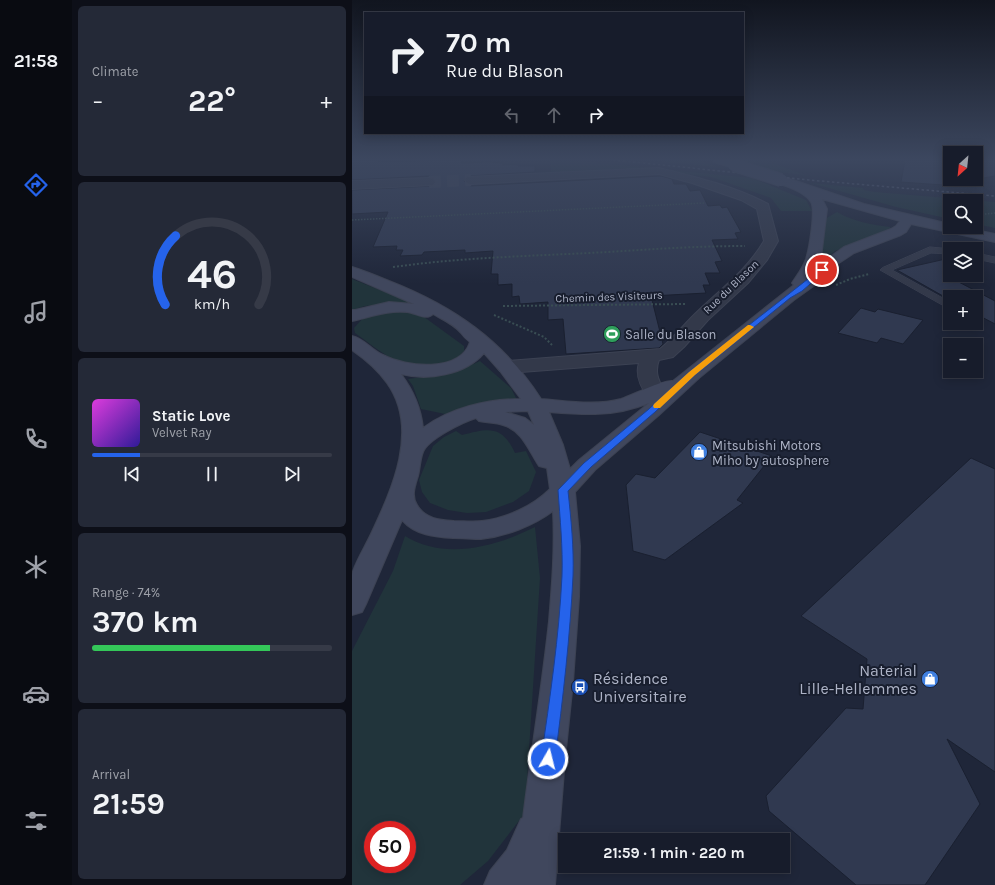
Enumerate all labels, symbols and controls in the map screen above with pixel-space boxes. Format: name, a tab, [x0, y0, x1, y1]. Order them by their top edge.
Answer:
text: 70 m	[446, 26, 511, 59]
icon: right	[380, 28, 432, 80]
text: 21:58	[14, 50, 58, 72]
text: Rue du Blason	[446, 60, 564, 82]
text: Climate	[92, 64, 138, 79]
text: 22°	[188, 83, 236, 119]
text: −	[92, 88, 104, 114]
text: +	[320, 88, 332, 114]
icon: left	[501, 104, 523, 126]
icon: ahead	[543, 104, 565, 126]
icon: right	[585, 104, 607, 126]
north arrow	[943, 146, 983, 186]
map controls	[943, 146, 983, 378]
icon: directions	[22, 171, 50, 199]
button: search	[943, 194, 983, 234]
button: layers	[943, 242, 983, 282]
text: 46	[187, 249, 237, 297]
pin	[805, 253, 839, 287]
street label: Rue du Blason	[701, 257, 761, 317]
icon: arrive	[811, 259, 833, 281]
street label: Chemin des Visiteurs	[555, 289, 663, 305]
button: +	[943, 290, 983, 330]
text: km/h	[194, 295, 230, 312]
icon: music	[22, 298, 50, 326]
sports icon: Salle du Blason	[602, 324, 622, 344]
place label: Salle du Blason	[625, 327, 716, 342]
button: −	[943, 338, 983, 378]
text: Static Love	[152, 407, 230, 425]
icon: phone	[22, 425, 50, 453]
text: Velvet Ray	[152, 425, 212, 440]
place label: Mitsubishi Motors Miho by autosphere	[712, 438, 829, 468]
shop icon: Mitsubishi Motors Miho by autosphere	[689, 442, 709, 462]
icon: previous	[121, 463, 143, 485]
icon: pause	[201, 463, 223, 485]
icon: next	[281, 463, 303, 485]
icon: climate	[22, 553, 50, 581]
text: Range · 74%	[92, 585, 160, 600]
text: 370 km	[92, 604, 198, 640]
place label: Naterial Lille-Hellemmes	[799, 661, 917, 698]
place label: Résidence Universitaire	[593, 669, 687, 706]
shop icon: Naterial Lille-Hellemmes	[920, 669, 940, 689]
bus stop icon: Résidence Universitaire	[570, 677, 590, 697]
icon: car	[22, 680, 50, 708]
position arrow	[527, 738, 569, 780]
text: Arrival	[92, 767, 130, 782]
text: 21:59	[92, 786, 165, 822]
icon: filters	[22, 807, 50, 835]
speed limit sign: 50	[364, 821, 416, 873]
text: 21:59 · 1 min · 220 m	[603, 844, 745, 862]

